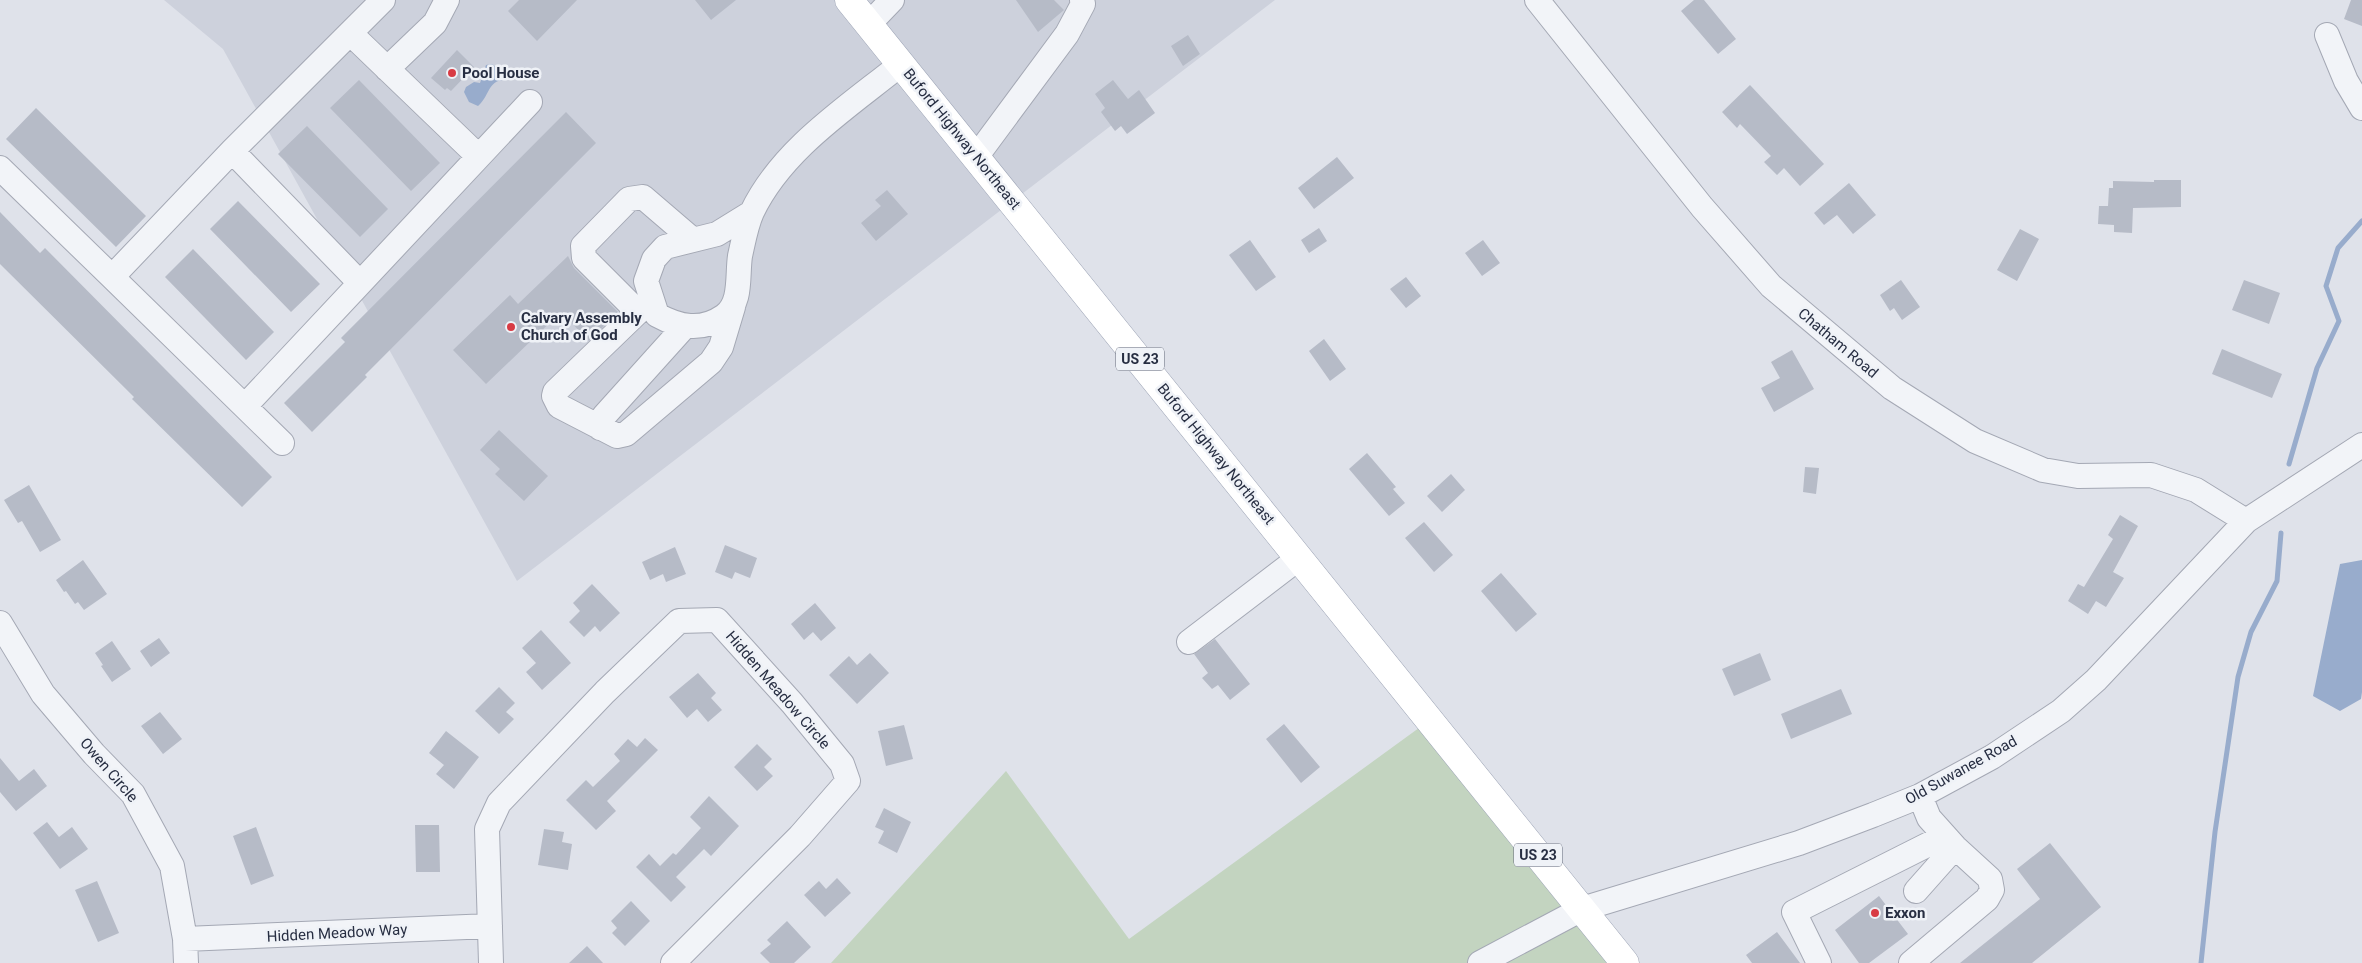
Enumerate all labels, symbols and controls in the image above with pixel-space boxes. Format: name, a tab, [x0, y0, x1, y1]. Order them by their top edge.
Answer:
place label: Pool House	[462, 64, 539, 82]
street label: Buford Highway Northeast	[900, 65, 1025, 213]
marker: Pool House	[446, 67, 458, 79]
street label: Chatham Road	[1794, 304, 1882, 382]
place label: Calvary Assembly Church of God	[521, 309, 642, 344]
marker: Calvary Assembly Church of God	[505, 321, 517, 333]
road number: US 23	[1116, 348, 1164, 370]
street label: Buford Highway Northeast	[1154, 380, 1279, 528]
street label: Hidden Meadow Circle	[722, 627, 834, 753]
street label: Old Suwanee Road	[1902, 732, 2020, 808]
street label: Owen Circle	[76, 734, 142, 806]
road number: US 23	[1514, 844, 1562, 866]
place label: Exxon	[1885, 904, 1925, 922]
marker: Exxon	[1869, 907, 1881, 919]
street label: Hidden Meadow Way	[266, 920, 408, 946]

